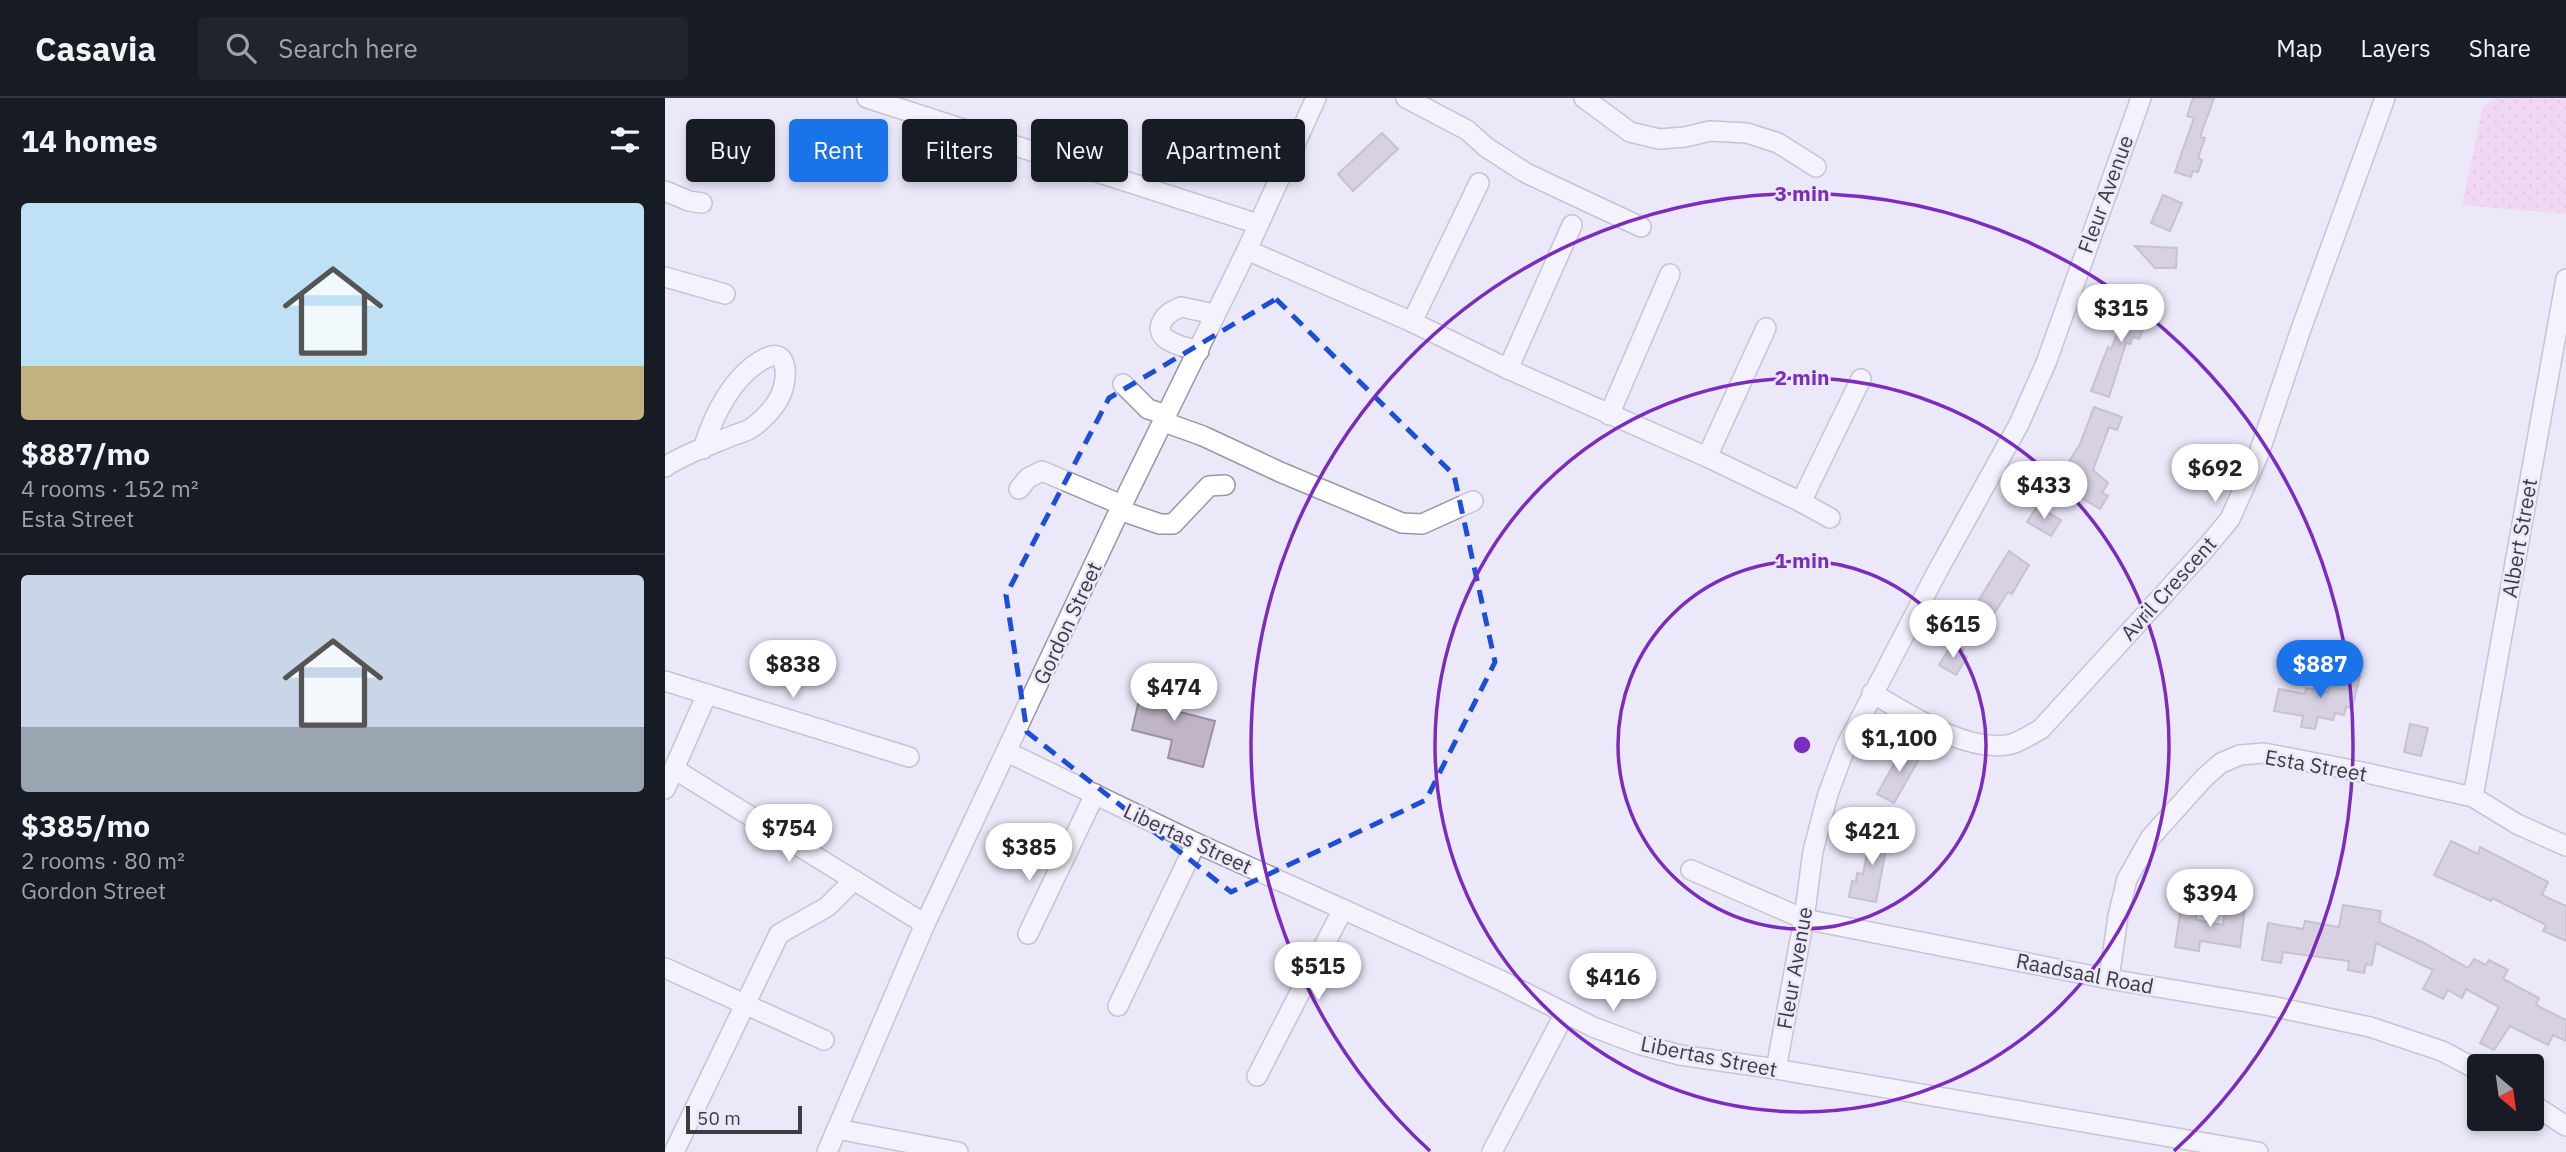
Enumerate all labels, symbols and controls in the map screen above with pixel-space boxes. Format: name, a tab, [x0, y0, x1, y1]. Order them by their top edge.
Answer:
search box	[198, 17, 688, 80]
text: Casavia	[35, 27, 156, 70]
icon: search	[222, 29, 260, 67]
text: Search here	[278, 31, 418, 65]
text: Map	[2276, 32, 2323, 64]
text: Layers	[2361, 32, 2431, 64]
text: Share	[2469, 32, 2531, 64]
chip: Buy	[686, 119, 775, 182]
chip: Rent	[789, 119, 888, 182]
chip: Filters	[902, 119, 1017, 182]
chip: New	[1031, 119, 1128, 182]
chip: Apartment	[1142, 119, 1305, 182]
text: 14 homes	[21, 121, 158, 160]
icon: filters	[606, 121, 644, 159]
street label: Fleur Avenue	[2071, 131, 2139, 257]
text: 3 min	[1775, 179, 1829, 207]
icon: home	[270, 248, 396, 374]
pin: $315	[2080, 285, 2162, 344]
text: $315	[2093, 292, 2149, 322]
text: 2 min	[1775, 363, 1829, 391]
text: $887/mo	[21, 434, 150, 473]
pin: $692	[2174, 444, 2256, 504]
text: $692	[2187, 452, 2243, 482]
pin: $433	[2003, 462, 2085, 521]
text: $433	[2016, 469, 2072, 499]
text: 4 rooms · 152 m²	[21, 473, 199, 503]
street label: Albert Street	[2495, 476, 2543, 600]
text: Esta Street	[21, 503, 134, 533]
street label: Avril Crescent	[2114, 530, 2222, 646]
text: 1 min	[1775, 546, 1829, 574]
street label: Gordon Street	[1026, 557, 1108, 689]
pin: $615	[1912, 601, 1994, 660]
text: $615	[1925, 608, 1981, 638]
icon: home	[270, 620, 396, 746]
pin: $838	[752, 640, 834, 700]
pin: $887	[2279, 640, 2361, 700]
text: $838	[765, 648, 821, 678]
text: $887	[2292, 648, 2348, 678]
pin: $474	[1133, 664, 1215, 723]
text: $474	[1146, 671, 1202, 701]
pin: $1,100	[1842, 714, 1956, 774]
text: $1,100	[1861, 722, 1937, 752]
centre of rings	[1790, 733, 1814, 757]
street label: Esta Street	[2263, 742, 2369, 788]
street label: Libertas Street	[1119, 796, 1257, 880]
pin: $754	[748, 804, 830, 864]
text: $385/mo	[21, 806, 150, 845]
pin: $421	[1831, 808, 1913, 867]
text: $754	[761, 812, 817, 842]
text: $421	[1844, 815, 1900, 845]
pin: $385	[988, 824, 1070, 883]
text: $385	[1001, 831, 1057, 861]
text: 2 rooms · 80 m²	[21, 845, 185, 875]
pin: $394	[2169, 870, 2251, 929]
text: Gordon Street	[21, 875, 166, 905]
text: $394	[2182, 877, 2238, 907]
street label: Fleur Avenue	[1769, 905, 1819, 1031]
pin: $515	[1277, 942, 1359, 1002]
street label: Raadsaal Road	[2014, 946, 2156, 1000]
text: $515	[1290, 950, 1346, 980]
pin: $416	[1572, 954, 1654, 1013]
text: $416	[1585, 961, 1641, 991]
street label: Libertas Street	[1638, 1029, 1780, 1083]
north arrow	[2467, 1054, 2545, 1130]
map controls	[2467, 1054, 2544, 1131]
scale bar	[686, 1103, 801, 1135]
text: 50 m	[697, 1106, 741, 1130]

